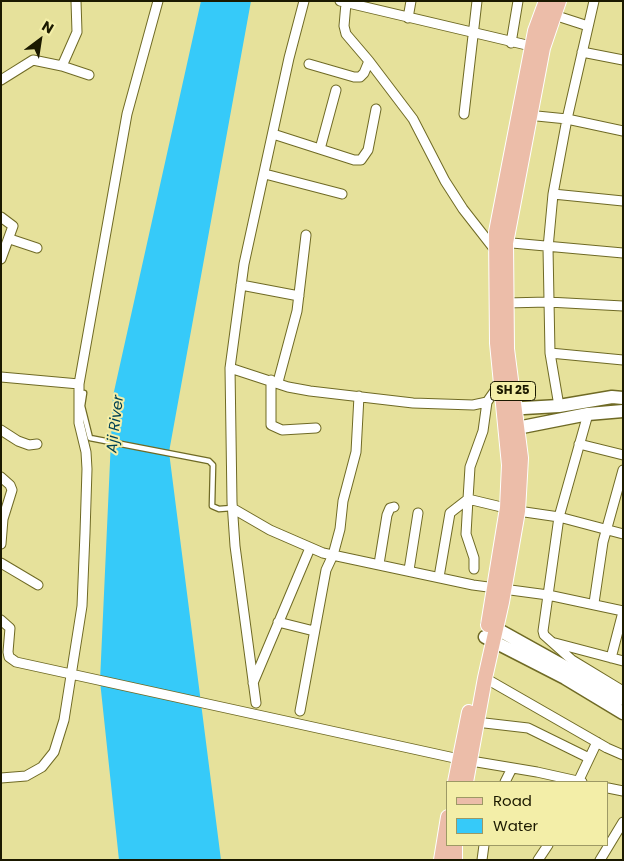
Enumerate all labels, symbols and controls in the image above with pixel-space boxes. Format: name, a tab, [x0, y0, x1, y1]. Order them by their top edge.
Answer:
north arrow	[15, 15, 65, 65]
text: N	[38, 16, 57, 38]
road number: SH 25	[490, 382, 536, 401]
water label: Aji River	[104, 394, 128, 454]
legend	[446, 781, 609, 846]
text: Road	[493, 790, 532, 811]
text: Water	[493, 815, 538, 836]

